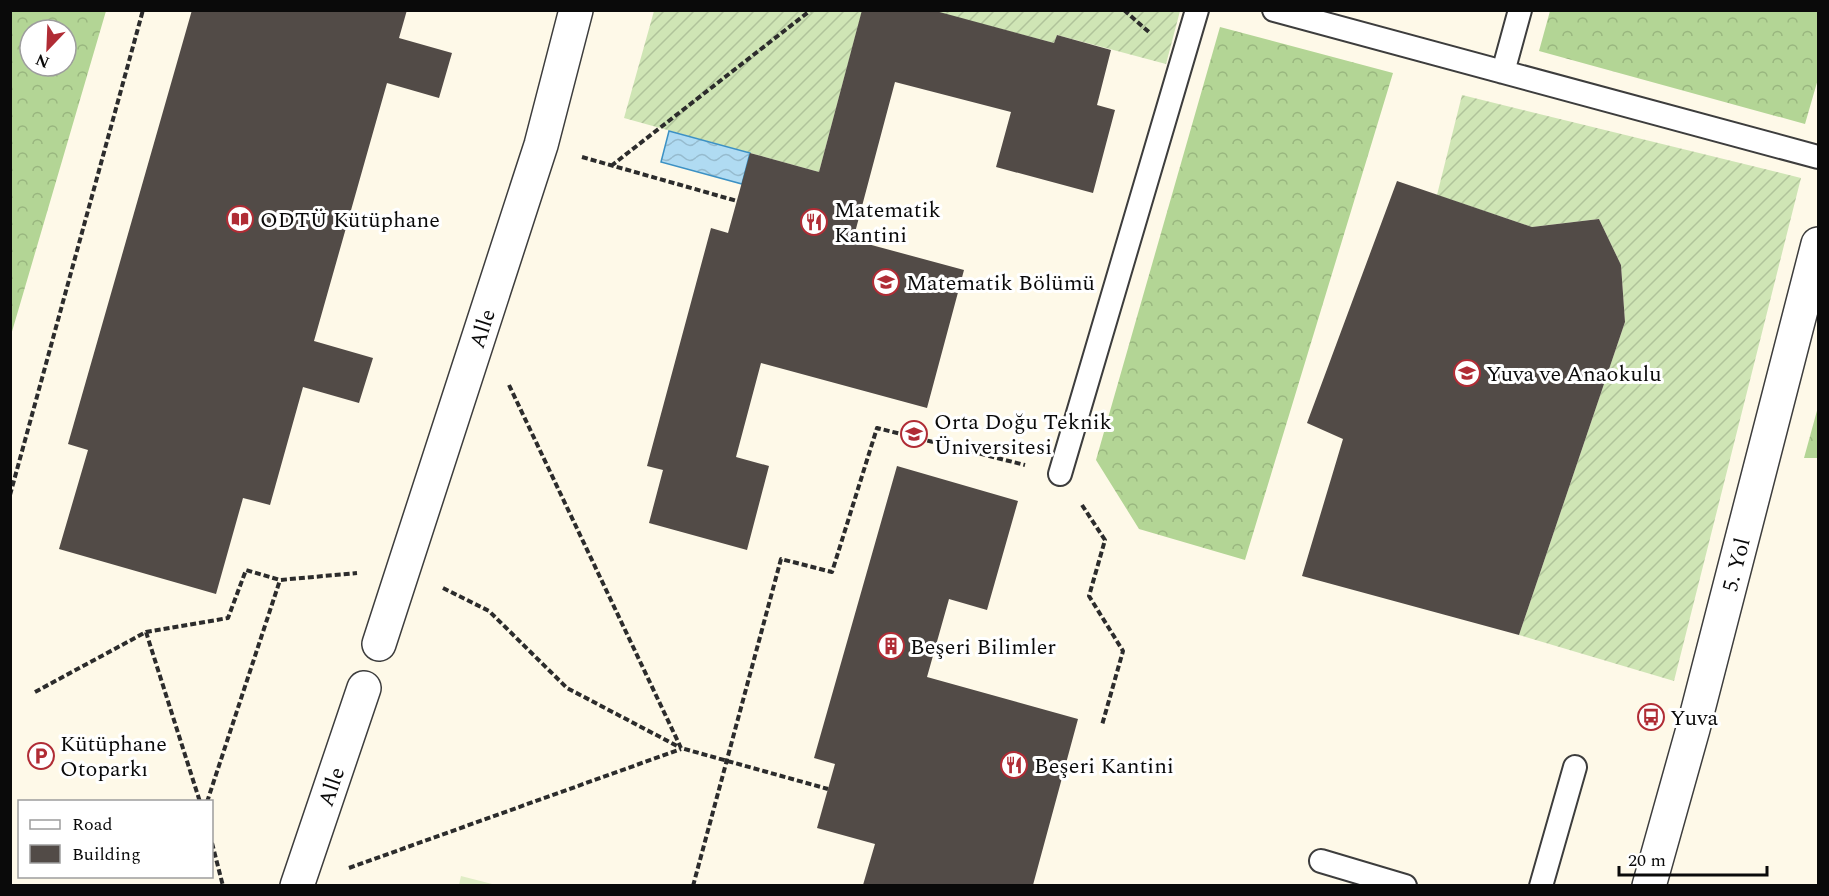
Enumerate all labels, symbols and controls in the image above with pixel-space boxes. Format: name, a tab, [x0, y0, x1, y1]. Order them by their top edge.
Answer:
north arrow	[18, 18, 78, 78]
text: N	[32, 47, 53, 74]
place label: Matematik Kantini	[834, 194, 941, 252]
library icon: ODTÜ Kütüphane	[225, 204, 255, 234]
place label: ODTÜ Kütüphane	[260, 204, 440, 237]
restaurant icon: Matematik Kantini	[799, 207, 829, 237]
school or university icon: Matematik Bölümü	[871, 267, 901, 297]
place label: Matematik Bölümü	[906, 267, 1095, 300]
street label: Alle	[461, 305, 505, 353]
school or university icon: Yuva ve Anaokulu	[1452, 358, 1482, 388]
place label: Yuva ve Anaokulu	[1486, 358, 1662, 391]
place label: Orta Doğu Teknik Üniversitesi	[934, 406, 1112, 464]
school or university icon: Orta Doğu Teknik Üniversitesi	[899, 419, 929, 449]
street label: 5. Yol	[1714, 534, 1760, 595]
building icon: Beşeri Bilimler	[876, 631, 906, 661]
place label: Beşeri Bilimler	[910, 631, 1056, 664]
bus stop icon: Yuva	[1636, 702, 1666, 732]
place label: Yuva	[1670, 702, 1719, 735]
place label: Kütüphane Otoparkı	[60, 728, 167, 786]
parking icon: Kütüphane Otoparkı	[26, 741, 56, 771]
restaurant icon: Beşeri Kantini	[999, 750, 1029, 780]
place label: Beşeri Kantini	[1034, 750, 1174, 783]
street label: Alle	[310, 763, 354, 811]
legend	[18, 800, 213, 878]
text: Road	[72, 811, 113, 838]
scale bar	[1619, 839, 1768, 877]
text: Building	[72, 841, 141, 868]
text: 20 m	[1628, 847, 1666, 874]

